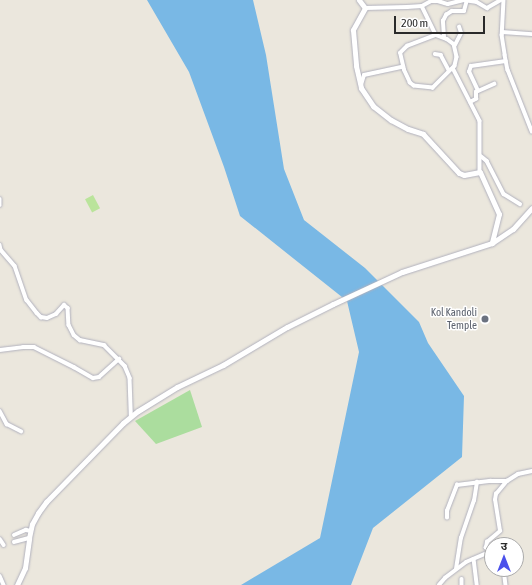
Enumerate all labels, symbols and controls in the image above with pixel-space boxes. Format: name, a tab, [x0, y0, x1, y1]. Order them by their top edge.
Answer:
scale bar	[396, 8, 487, 34]
text: 200 m	[401, 16, 428, 30]
place label: Kol Kandoli Temple	[431, 306, 477, 332]
marker: Kol Kandoli Temple	[480, 314, 490, 324]
north arrow	[484, 537, 524, 577]
text: उ	[501, 540, 507, 552]

